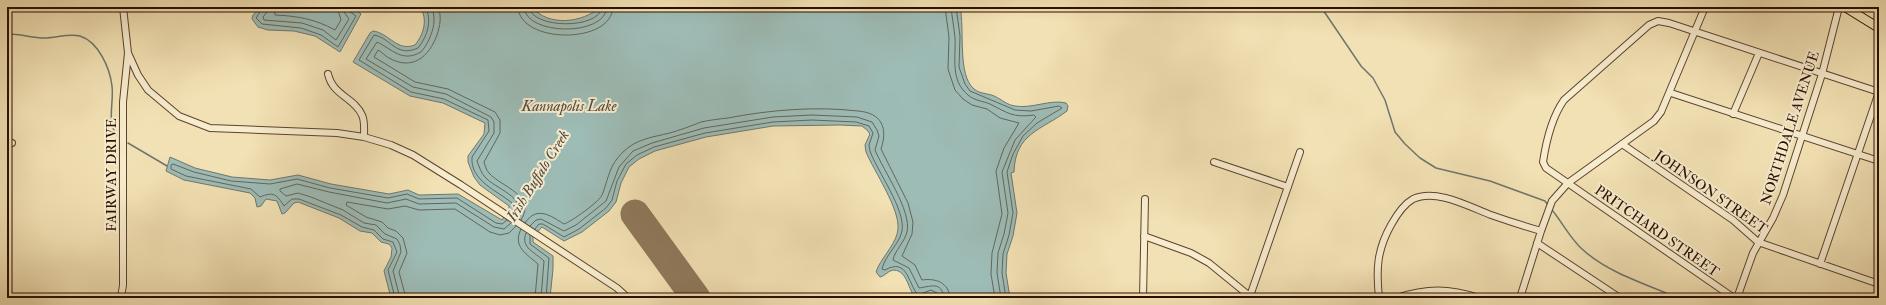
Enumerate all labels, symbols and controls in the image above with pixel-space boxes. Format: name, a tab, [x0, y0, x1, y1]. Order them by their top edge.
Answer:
street label: NORTHDALE AVENUE	[1757, 49, 1823, 207]
water label: Kannapolis Lake	[521, 97, 617, 116]
street label: FAIRWAY DRIVE	[103, 118, 120, 232]
water label: Irish Buffalo Creek	[502, 127, 574, 226]
street label: JOHNSON STREET	[1650, 146, 1771, 238]
street label: PRITCHARD STREET	[1591, 182, 1723, 281]

